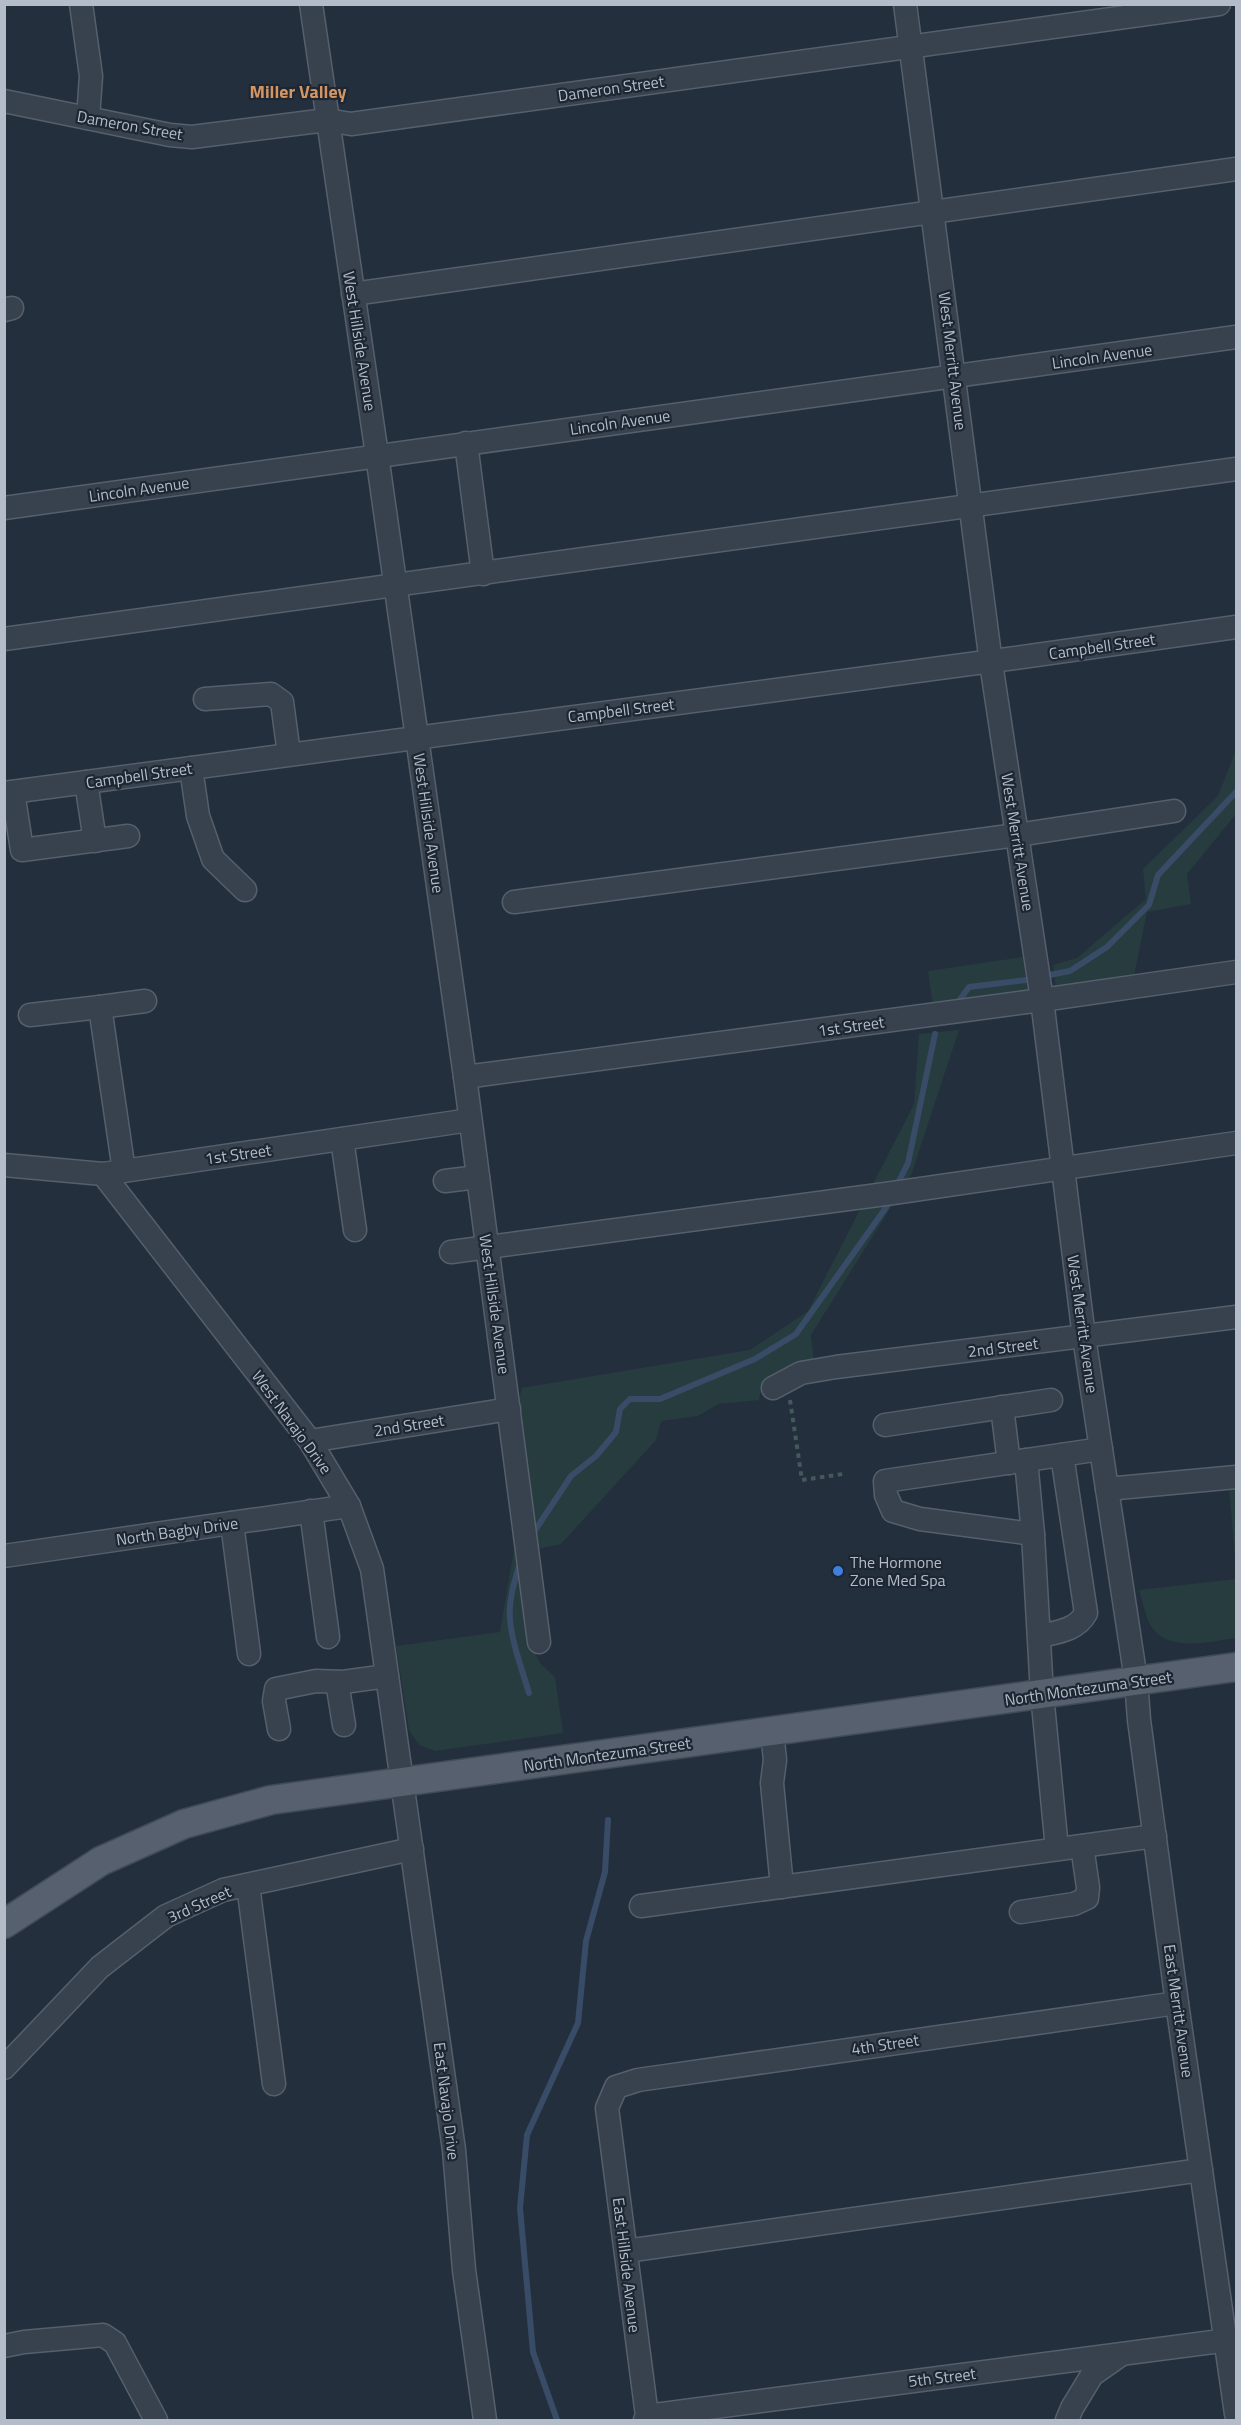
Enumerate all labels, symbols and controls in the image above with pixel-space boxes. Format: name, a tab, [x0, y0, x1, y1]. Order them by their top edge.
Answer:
street label: Dameron Street	[556, 69, 666, 107]
district label: Miller Valley	[249, 78, 347, 105]
street label: Dameron Street	[75, 104, 185, 146]
street label: West Hillside Avenue	[337, 269, 383, 413]
street label: West Merritt Avenue	[933, 290, 973, 432]
street label: Lincoln Avenue	[1050, 337, 1154, 375]
street label: Lincoln Avenue	[568, 403, 672, 441]
street label: Lincoln Avenue	[87, 470, 191, 508]
street label: Campbell Street	[1047, 627, 1157, 665]
street label: Campbell Street	[566, 692, 676, 728]
street label: West Hillside Avenue	[407, 751, 451, 895]
street label: Campbell Street	[84, 756, 194, 794]
street label: West Merritt Avenue	[995, 771, 1041, 913]
street label: 1st Street	[816, 1009, 886, 1043]
street label: 1st Street	[203, 1137, 273, 1171]
street label: West Hillside Avenue	[473, 1232, 517, 1376]
street label: West Merritt Avenue	[1061, 1253, 1105, 1395]
street label: 2nd Street	[966, 1331, 1040, 1363]
street label: West Navajo Drive	[246, 1365, 338, 1479]
street label: 2nd Street	[372, 1408, 446, 1442]
street label: North Bagby Drive	[114, 1511, 240, 1551]
place label: The Hormone Zone Med Spa	[850, 1550, 946, 1592]
marker: The Hormone Zone Med Spa	[831, 1564, 845, 1578]
street label: North Montezuma Street	[1003, 1664, 1173, 1712]
street label: North Montezuma Street	[522, 1730, 692, 1778]
street label: 3rd Street	[163, 1879, 235, 1929]
street label: East Merritt Avenue	[1158, 1943, 1200, 2079]
street label: 4th Street	[850, 2027, 921, 2061]
street label: East Navajo Drive	[428, 2041, 466, 2161]
street label: East Hillside Avenue	[607, 2196, 647, 2334]
street label: 5th Street	[907, 2361, 978, 2393]

